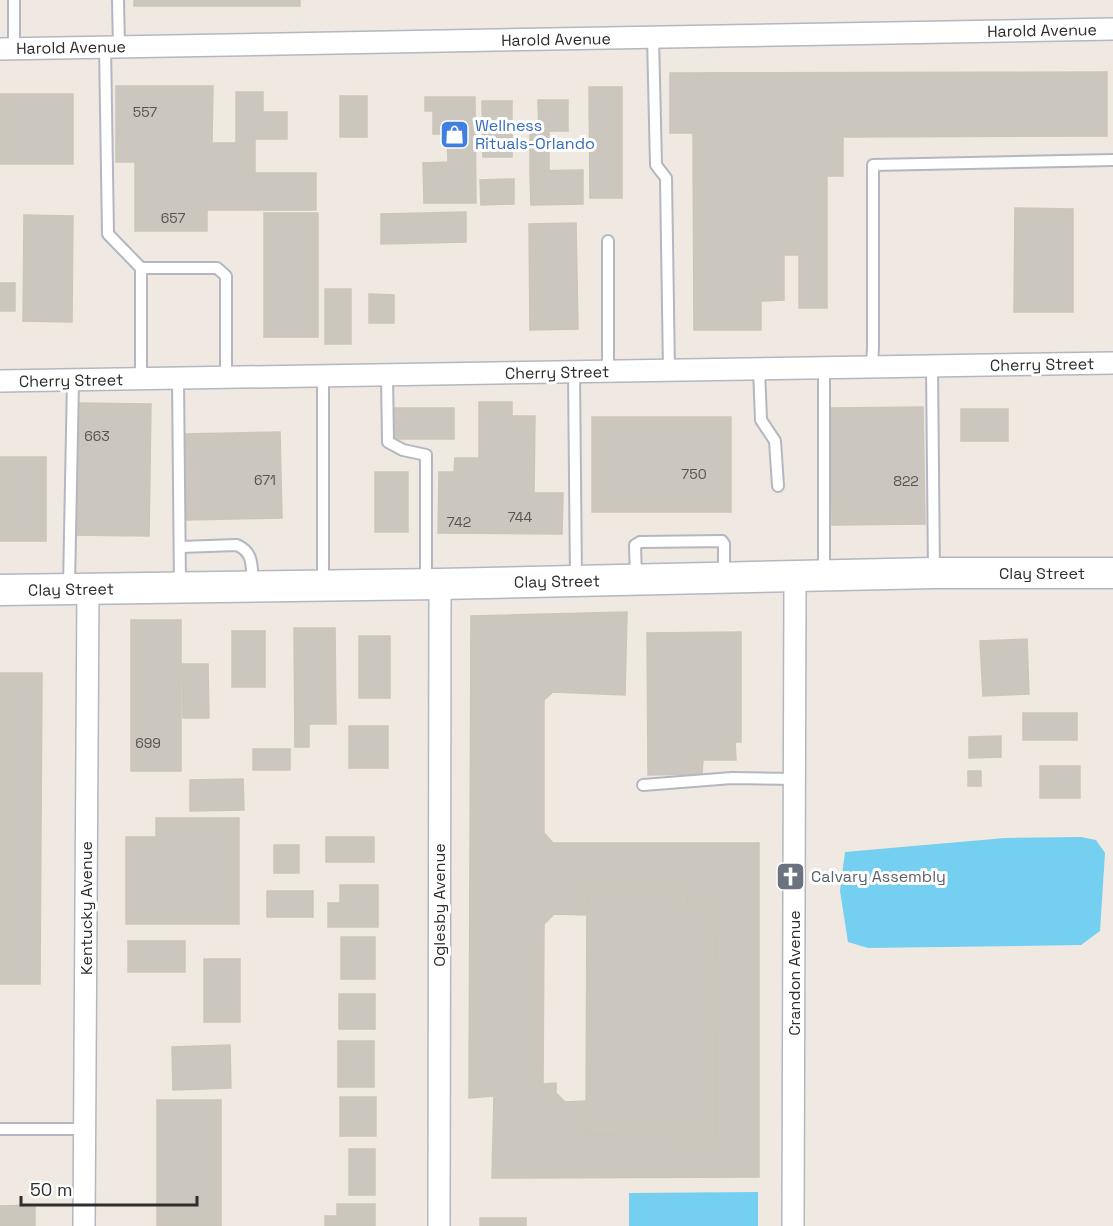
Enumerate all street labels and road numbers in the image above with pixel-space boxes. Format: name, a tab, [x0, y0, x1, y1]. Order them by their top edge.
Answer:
street label: Harold Avenue	[987, 19, 1097, 42]
street label: Harold Avenue	[501, 28, 611, 51]
street label: Harold Avenue	[16, 36, 126, 59]
street label: Cherry Street	[990, 353, 1094, 376]
street label: Cherry Street	[505, 361, 609, 384]
street label: Cherry Street	[19, 369, 123, 392]
street label: Clay Street	[999, 563, 1085, 584]
street label: Clay Street	[514, 570, 600, 593]
street label: Clay Street	[28, 578, 114, 601]
street label: Kentucky Avenue	[76, 841, 97, 975]
street label: Oglesby Avenue	[429, 843, 450, 967]
street label: Crandon Avenue	[784, 910, 805, 1036]

